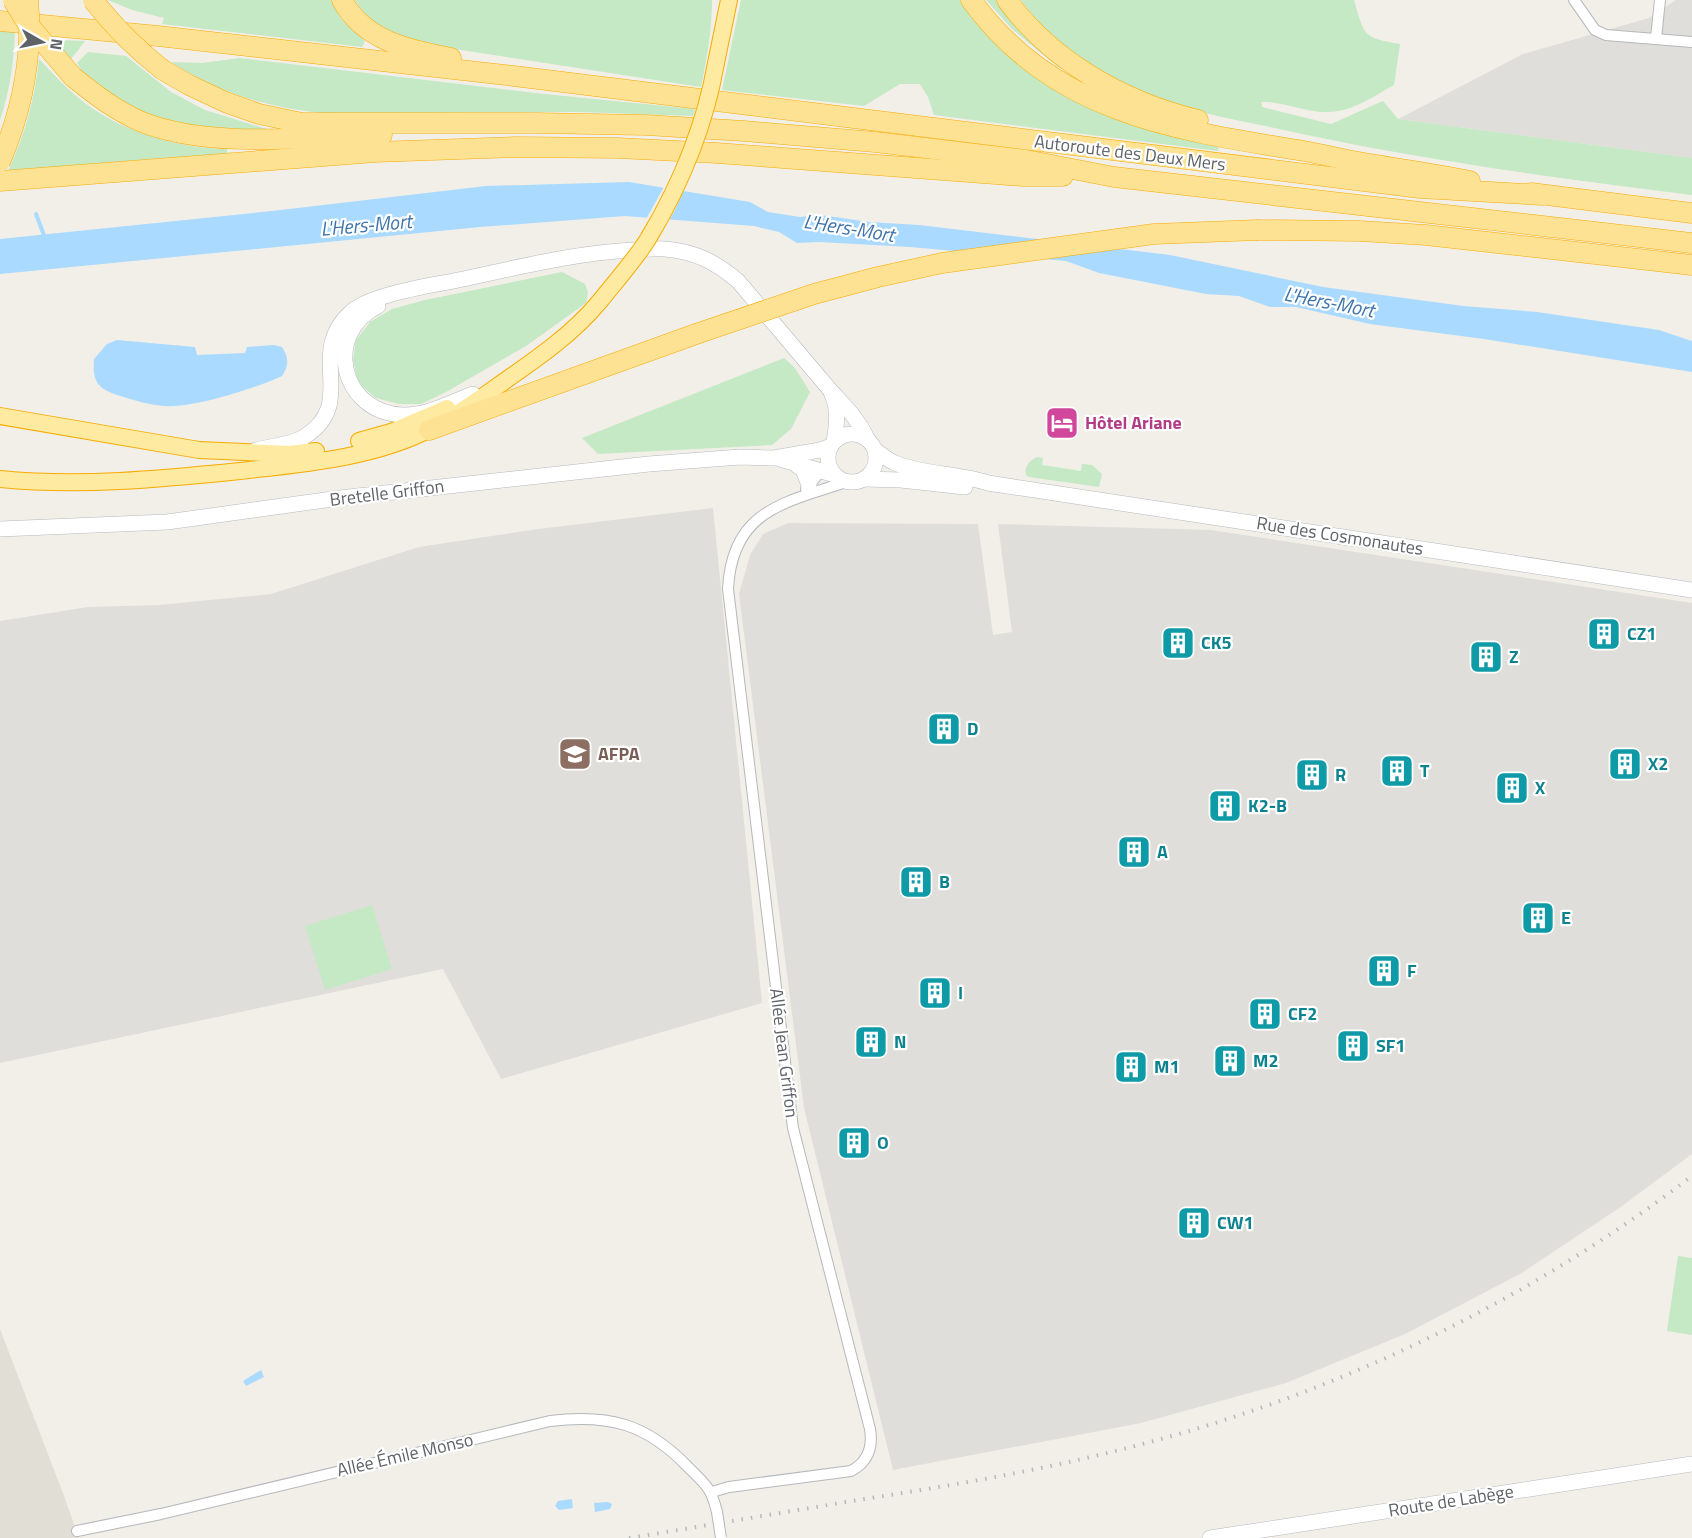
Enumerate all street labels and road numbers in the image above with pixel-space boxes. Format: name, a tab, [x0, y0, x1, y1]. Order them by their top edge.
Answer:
street label: Autoroute des Deux Mers	[1033, 127, 1227, 178]
street label: Bretelle Griffon	[328, 472, 446, 513]
street label: Rue des Cosmonautes	[1255, 509, 1425, 562]
street label: Allée Jean Griffon	[763, 987, 806, 1119]
street label: Allée Émile Monso	[334, 1426, 476, 1483]
street label: Route de Labège	[1386, 1477, 1515, 1524]

